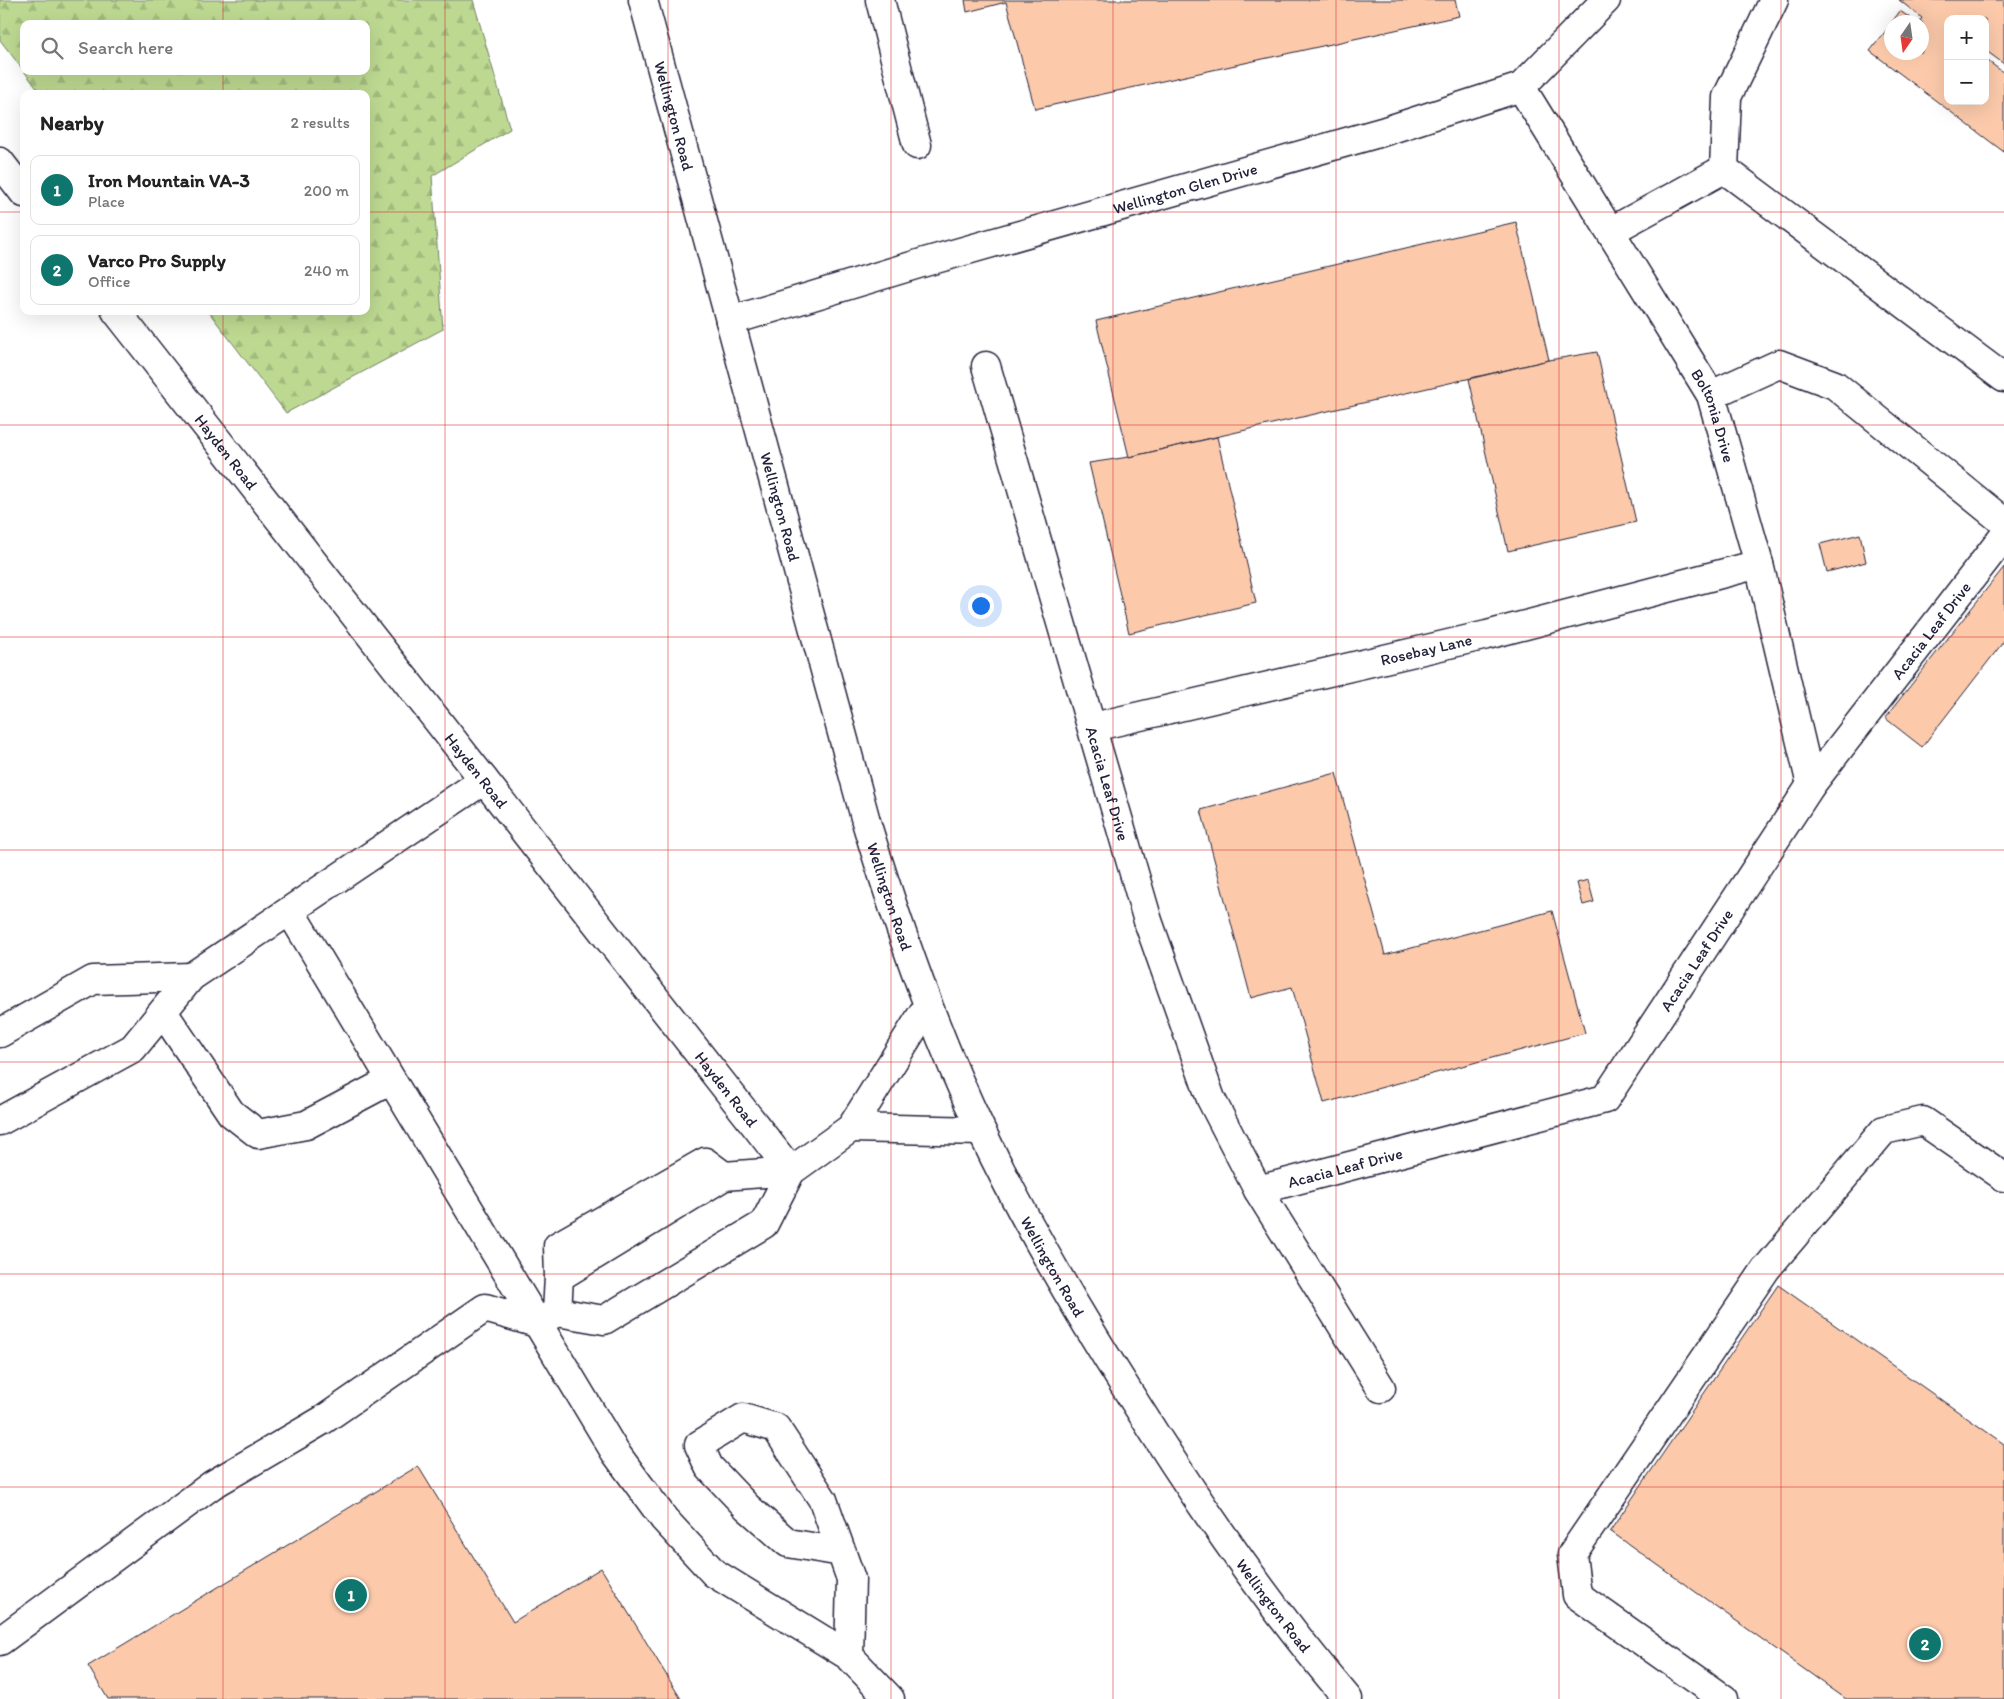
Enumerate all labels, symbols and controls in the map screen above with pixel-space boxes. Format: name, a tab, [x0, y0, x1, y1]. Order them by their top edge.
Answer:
north arrow	[1884, 15, 1929, 60]
map controls	[1944, 15, 1989, 105]
button: +	[1944, 15, 1989, 60]
search box	[20, 20, 370, 75]
icon: search	[38, 34, 66, 62]
text: Search here	[78, 36, 173, 59]
street label: Wellington Road	[650, 59, 698, 173]
button: −	[1944, 60, 1989, 105]
text: Nearby	[40, 110, 104, 135]
text: 2 results	[290, 113, 350, 132]
street label: Wellington Glen Drive	[1111, 159, 1260, 218]
text: Iron Mountain VA-3	[88, 169, 250, 192]
text: 1	[53, 181, 61, 200]
text: 200 m	[304, 181, 349, 200]
text: Place	[88, 192, 125, 211]
text: Varco Pro Supply	[88, 249, 226, 272]
text: 2	[53, 261, 61, 280]
text: 240 m	[304, 261, 349, 280]
text: Office	[88, 272, 130, 291]
street label: Boltonia Drive	[1687, 365, 1739, 465]
street label: Hayden Road	[191, 411, 262, 494]
street label: Wellington Road	[756, 450, 804, 564]
street label: Acacia Leaf Drive	[1888, 578, 1975, 683]
your location	[968, 593, 994, 619]
street label: Rosebay Lane	[1378, 630, 1474, 670]
street label: Acacia Leaf Drive	[1082, 724, 1133, 843]
street label: Hayden Road	[441, 729, 512, 812]
street label: Wellington Road	[863, 840, 916, 953]
street label: Acacia Leaf Drive	[1656, 906, 1737, 1015]
street label: Hayden Road	[691, 1048, 762, 1131]
street label: Acacia Leaf Drive	[1286, 1143, 1405, 1192]
street label: Wellington Road	[1016, 1213, 1089, 1320]
street label: Wellington Road	[1232, 1555, 1315, 1657]
pin: 1	[335, 1576, 367, 1614]
pin: 2	[1909, 1625, 1941, 1663]

